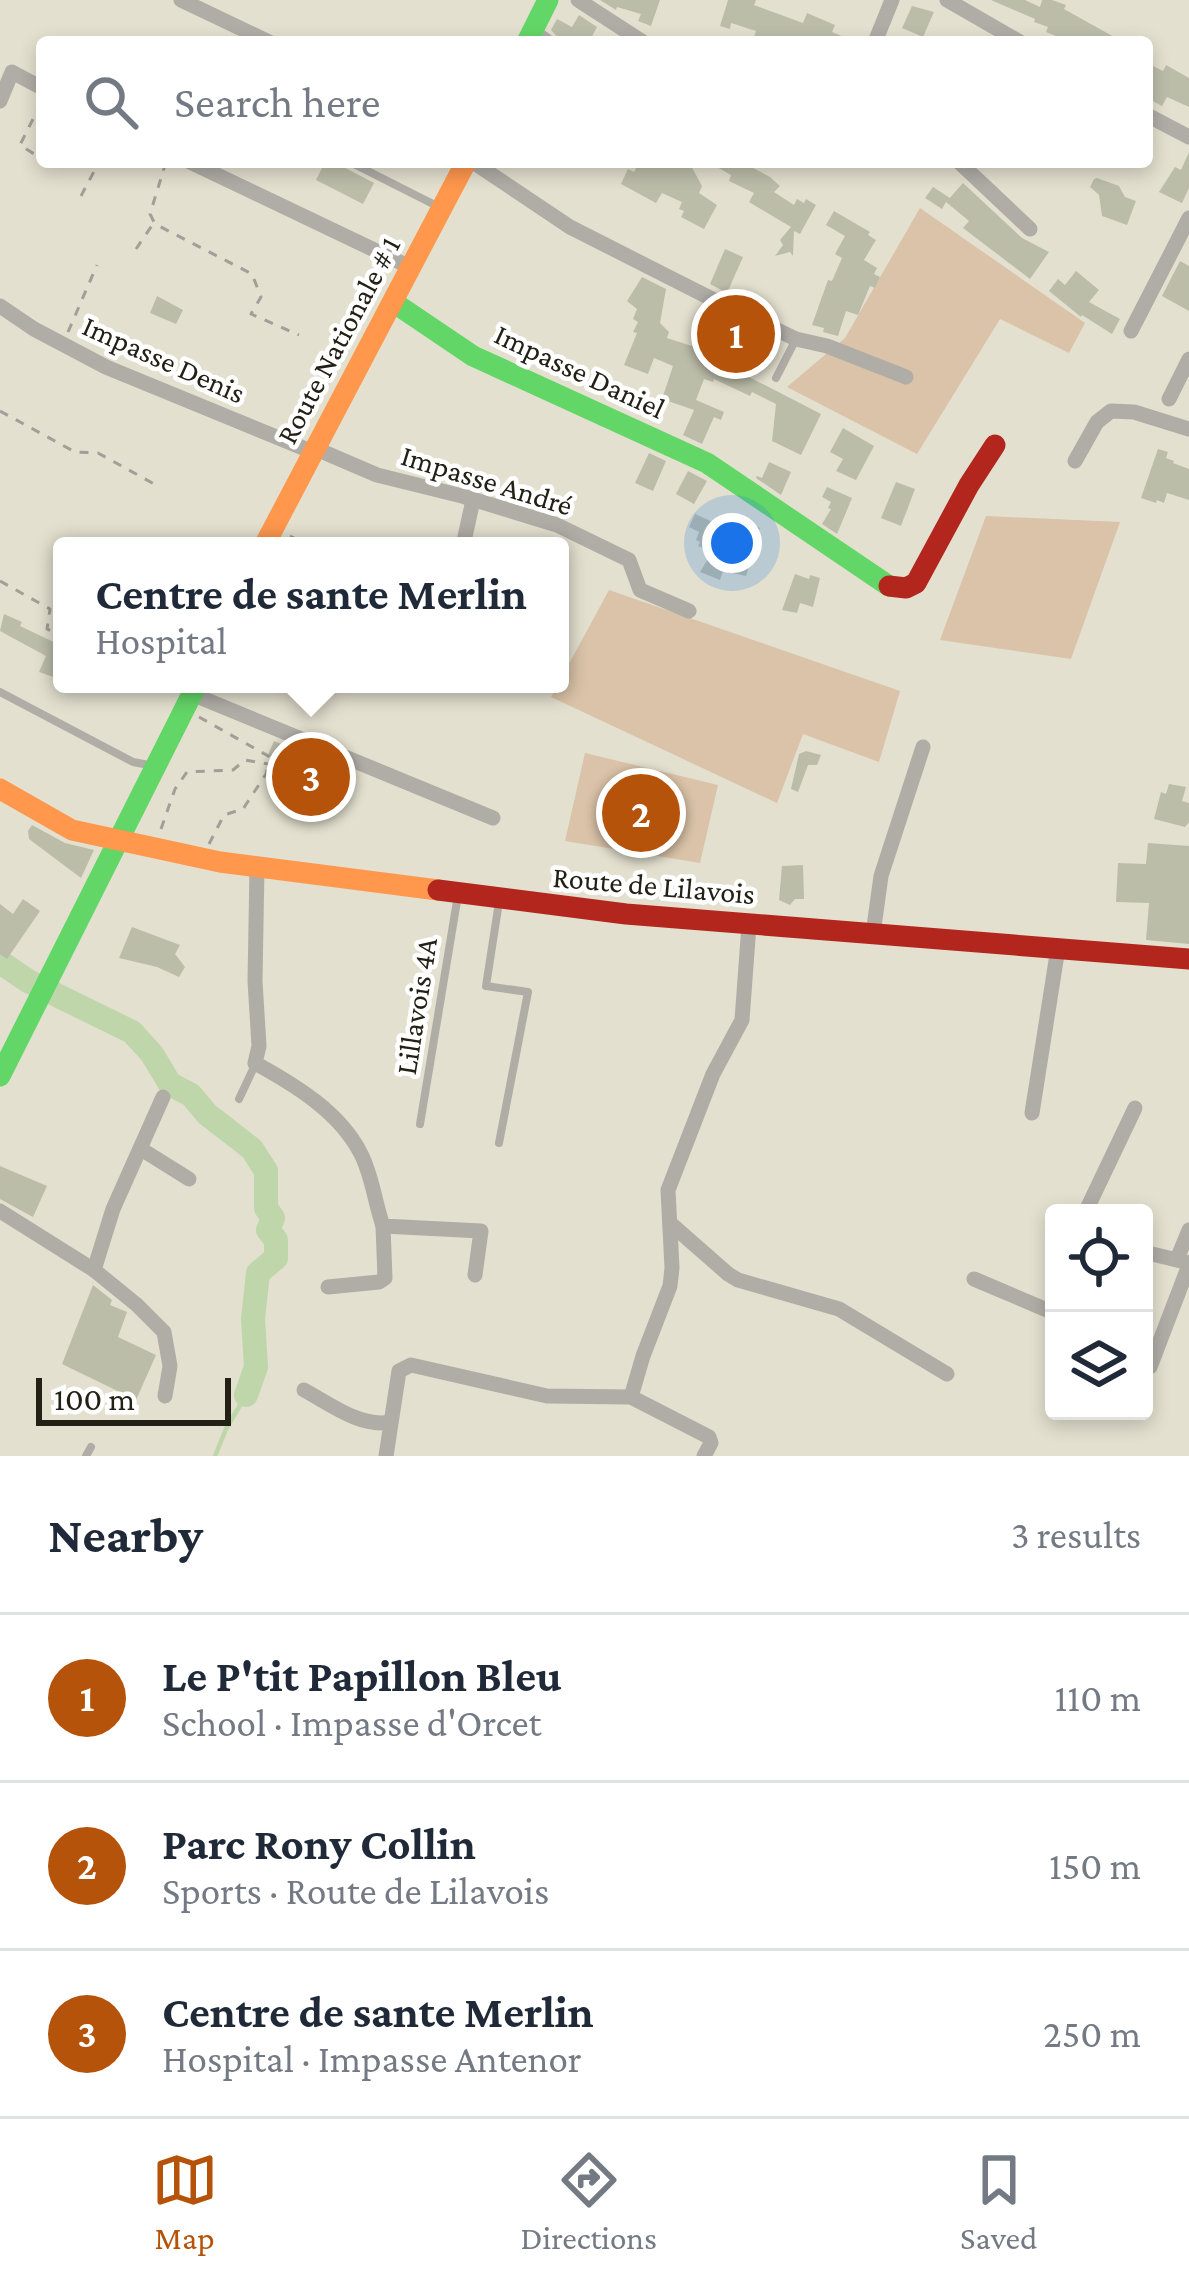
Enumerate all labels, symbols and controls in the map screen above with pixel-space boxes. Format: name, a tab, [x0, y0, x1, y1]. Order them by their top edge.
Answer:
search box	[36, 36, 1153, 168]
icon: search	[78, 69, 144, 135]
text: Search here	[174, 77, 381, 127]
street label: Route Nationale # 1	[270, 231, 406, 449]
pin: 1	[697, 289, 775, 379]
street label: Impasse Denis	[77, 309, 250, 410]
street label: Impasse Daniel	[489, 317, 670, 426]
street label: Impasse André	[397, 438, 577, 523]
your location	[702, 513, 762, 573]
popup	[53, 537, 569, 693]
text: Centre de sante Merlin	[95, 569, 527, 619]
text: Hospital	[95, 619, 227, 662]
pin: 3	[272, 732, 350, 822]
pin: 2	[602, 768, 680, 858]
street label: Route de Lilavois	[552, 860, 756, 910]
street label: Lillavois 4A	[389, 934, 443, 1077]
map controls	[1045, 1204, 1153, 1420]
button: locate	[1045, 1204, 1153, 1312]
button: layers	[1045, 1312, 1153, 1420]
scale bar	[36, 1372, 231, 1425]
text: 100 m	[54, 1380, 135, 1417]
text: Nearby	[48, 1506, 203, 1563]
text: 3 results	[1011, 1513, 1141, 1556]
text: Le P'tit Papillon Bleu	[162, 1651, 562, 1701]
text: 1	[80, 1676, 94, 1719]
text: 110 m	[1054, 1676, 1141, 1719]
text: School · Impasse d'Orcet	[162, 1701, 542, 1744]
text: Parc Rony Collin	[162, 1819, 476, 1869]
text: 2	[77, 1844, 97, 1887]
text: 150 m	[1049, 1844, 1141, 1887]
text: Sports · Route de Lilavois	[162, 1869, 549, 1912]
text: Centre de sante Merlin	[162, 1987, 594, 2037]
text: 3	[77, 2012, 97, 2055]
text: 250 m	[1043, 2012, 1141, 2055]
text: Hospital · Impasse Antenor	[162, 2037, 582, 2080]
tab: Map	[152, 2147, 218, 2256]
tab: Directions	[521, 2147, 657, 2256]
tab: Saved	[960, 2147, 1037, 2256]

